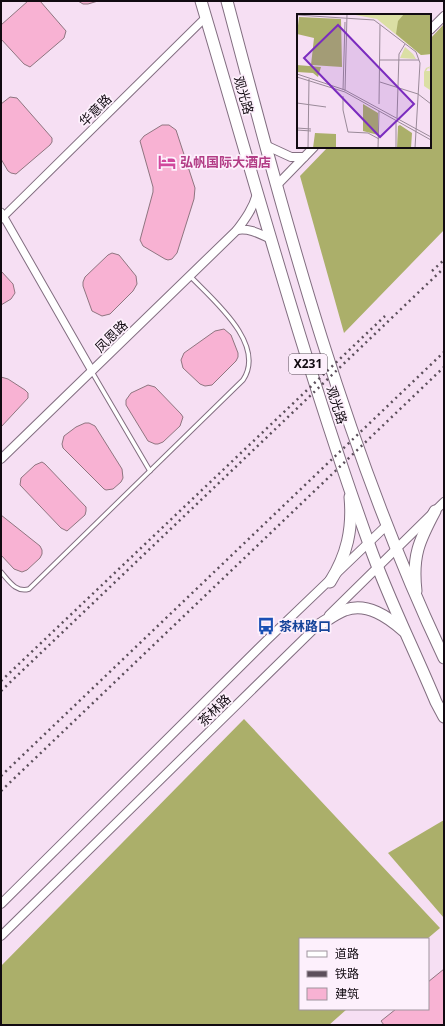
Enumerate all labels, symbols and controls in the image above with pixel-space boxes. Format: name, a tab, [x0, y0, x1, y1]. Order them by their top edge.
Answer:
inset map	[297, 14, 431, 148]
street label: 观光路	[230, 74, 258, 116]
street label: 华意路	[75, 90, 115, 130]
hotel icon: 弘帆国际大酒店	[157, 152, 177, 172]
place label: 弘帆国际大酒店	[180, 153, 271, 171]
street label: 凤恩路	[91, 316, 131, 356]
road number: X231	[289, 354, 327, 374]
street label: 观光路	[322, 384, 352, 426]
bus stop icon: 茶林路口	[256, 616, 276, 636]
place label: 茶林路口	[279, 617, 331, 635]
street label: 茶林路	[194, 690, 234, 730]
legend	[299, 938, 429, 1010]
text: 道路	[335, 945, 359, 962]
text: 铁路	[335, 965, 359, 982]
text: 建筑	[335, 985, 359, 1002]

